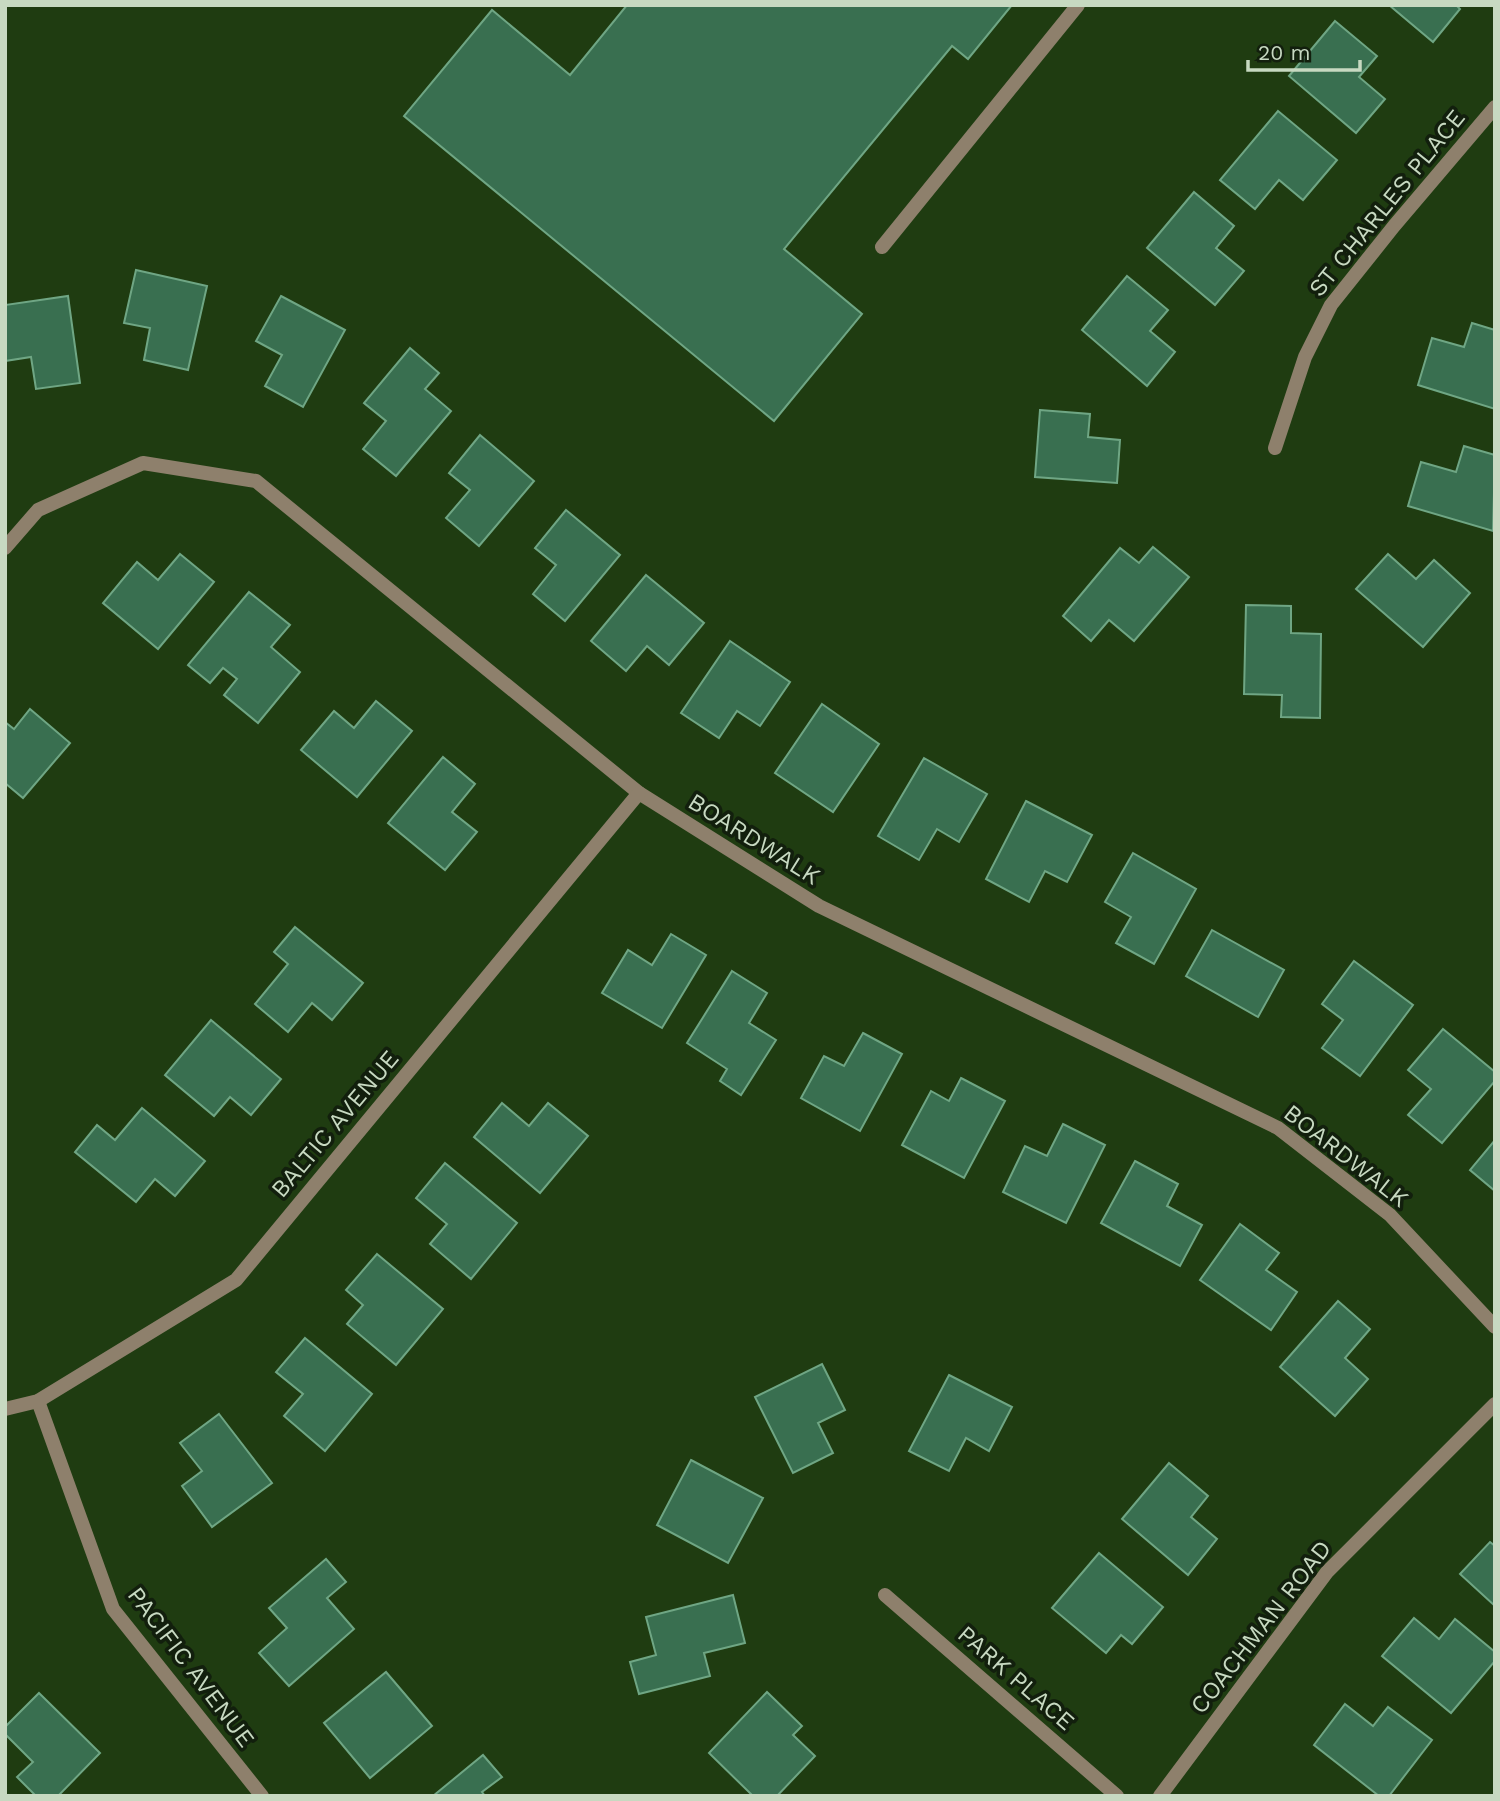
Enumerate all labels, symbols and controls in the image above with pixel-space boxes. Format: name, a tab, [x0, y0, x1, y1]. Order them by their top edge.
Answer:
scale bar	[1248, 28, 1360, 72]
text: 20 m	[1258, 40, 1310, 65]
street label: ST CHARLES PLACE	[1303, 104, 1471, 302]
street label: BOARDWALK	[683, 787, 825, 891]
street label: BALTIC AVENUE	[265, 1045, 405, 1203]
street label: BOARDWALK	[1278, 1099, 1414, 1213]
street label: COACHMAN ROAD	[1185, 1535, 1337, 1719]
street label: PACIFIC AVENUE	[122, 1582, 260, 1752]
street label: PARK PLACE	[952, 1620, 1080, 1736]

